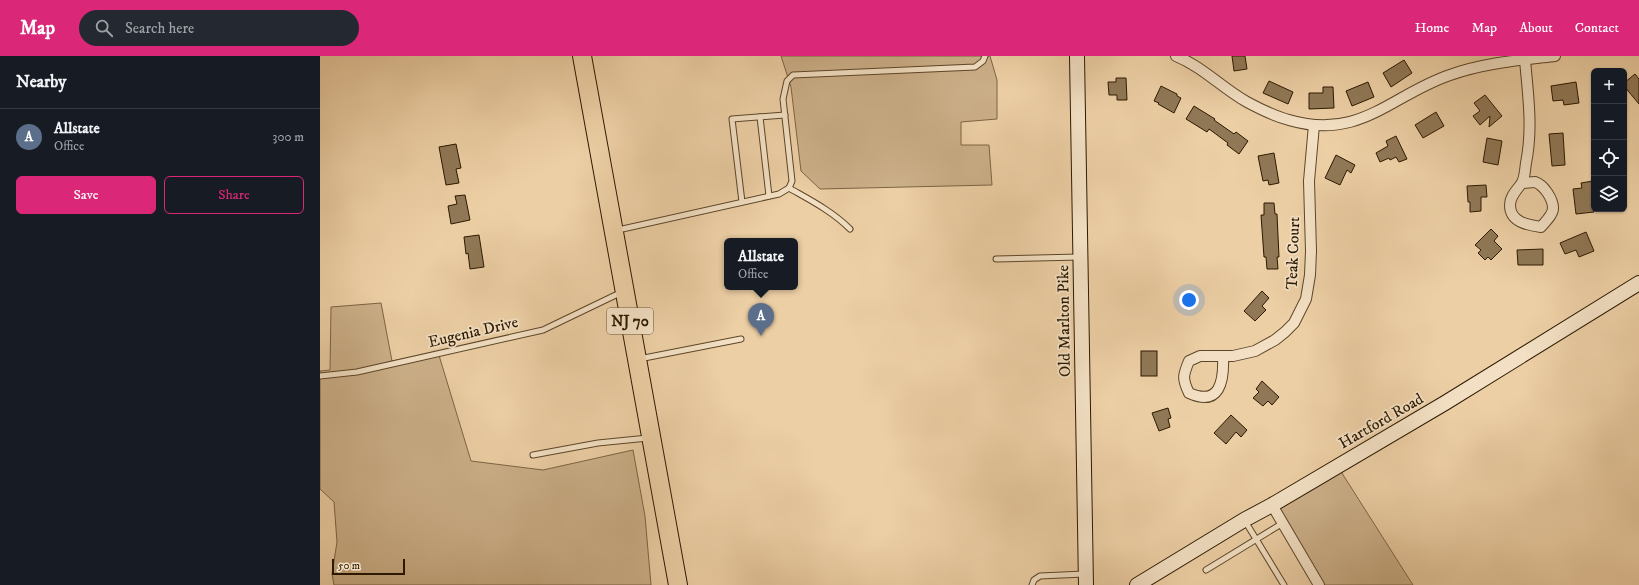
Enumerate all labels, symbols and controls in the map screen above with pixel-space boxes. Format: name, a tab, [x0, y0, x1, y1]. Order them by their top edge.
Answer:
search box	[79, 10, 359, 46]
text: Map	[20, 17, 55, 40]
icon: search	[93, 17, 115, 39]
text: Search here	[125, 19, 194, 38]
text: Home	[1415, 19, 1449, 37]
text: Map	[1471, 19, 1497, 37]
text: About	[1519, 19, 1553, 37]
text: Contact	[1575, 19, 1619, 37]
map controls	[1591, 68, 1627, 212]
button: +	[1591, 68, 1627, 104]
text: Nearby	[16, 71, 66, 93]
button: −	[1591, 104, 1627, 140]
text: Allstate	[54, 119, 100, 138]
text: A	[25, 129, 33, 145]
text: 300 m	[273, 129, 304, 145]
text: Office	[54, 138, 84, 154]
button: locate	[1591, 140, 1627, 176]
button: Save	[16, 176, 156, 214]
button: Share	[164, 176, 304, 214]
button: layers	[1591, 176, 1627, 212]
street label: Teak Court	[1282, 216, 1304, 290]
popup	[724, 238, 798, 290]
text: Allstate	[738, 247, 784, 266]
street label: Old Marlton Pike	[1053, 264, 1075, 377]
text: Office	[738, 266, 768, 282]
your location	[1179, 290, 1199, 310]
pin: A	[748, 303, 774, 336]
road number: NJ 70	[607, 308, 653, 334]
street label: Eugenia Drive	[426, 312, 520, 352]
street label: Hartford Road	[1335, 389, 1427, 453]
scale bar	[332, 557, 405, 576]
text: 50 m	[338, 559, 360, 573]

